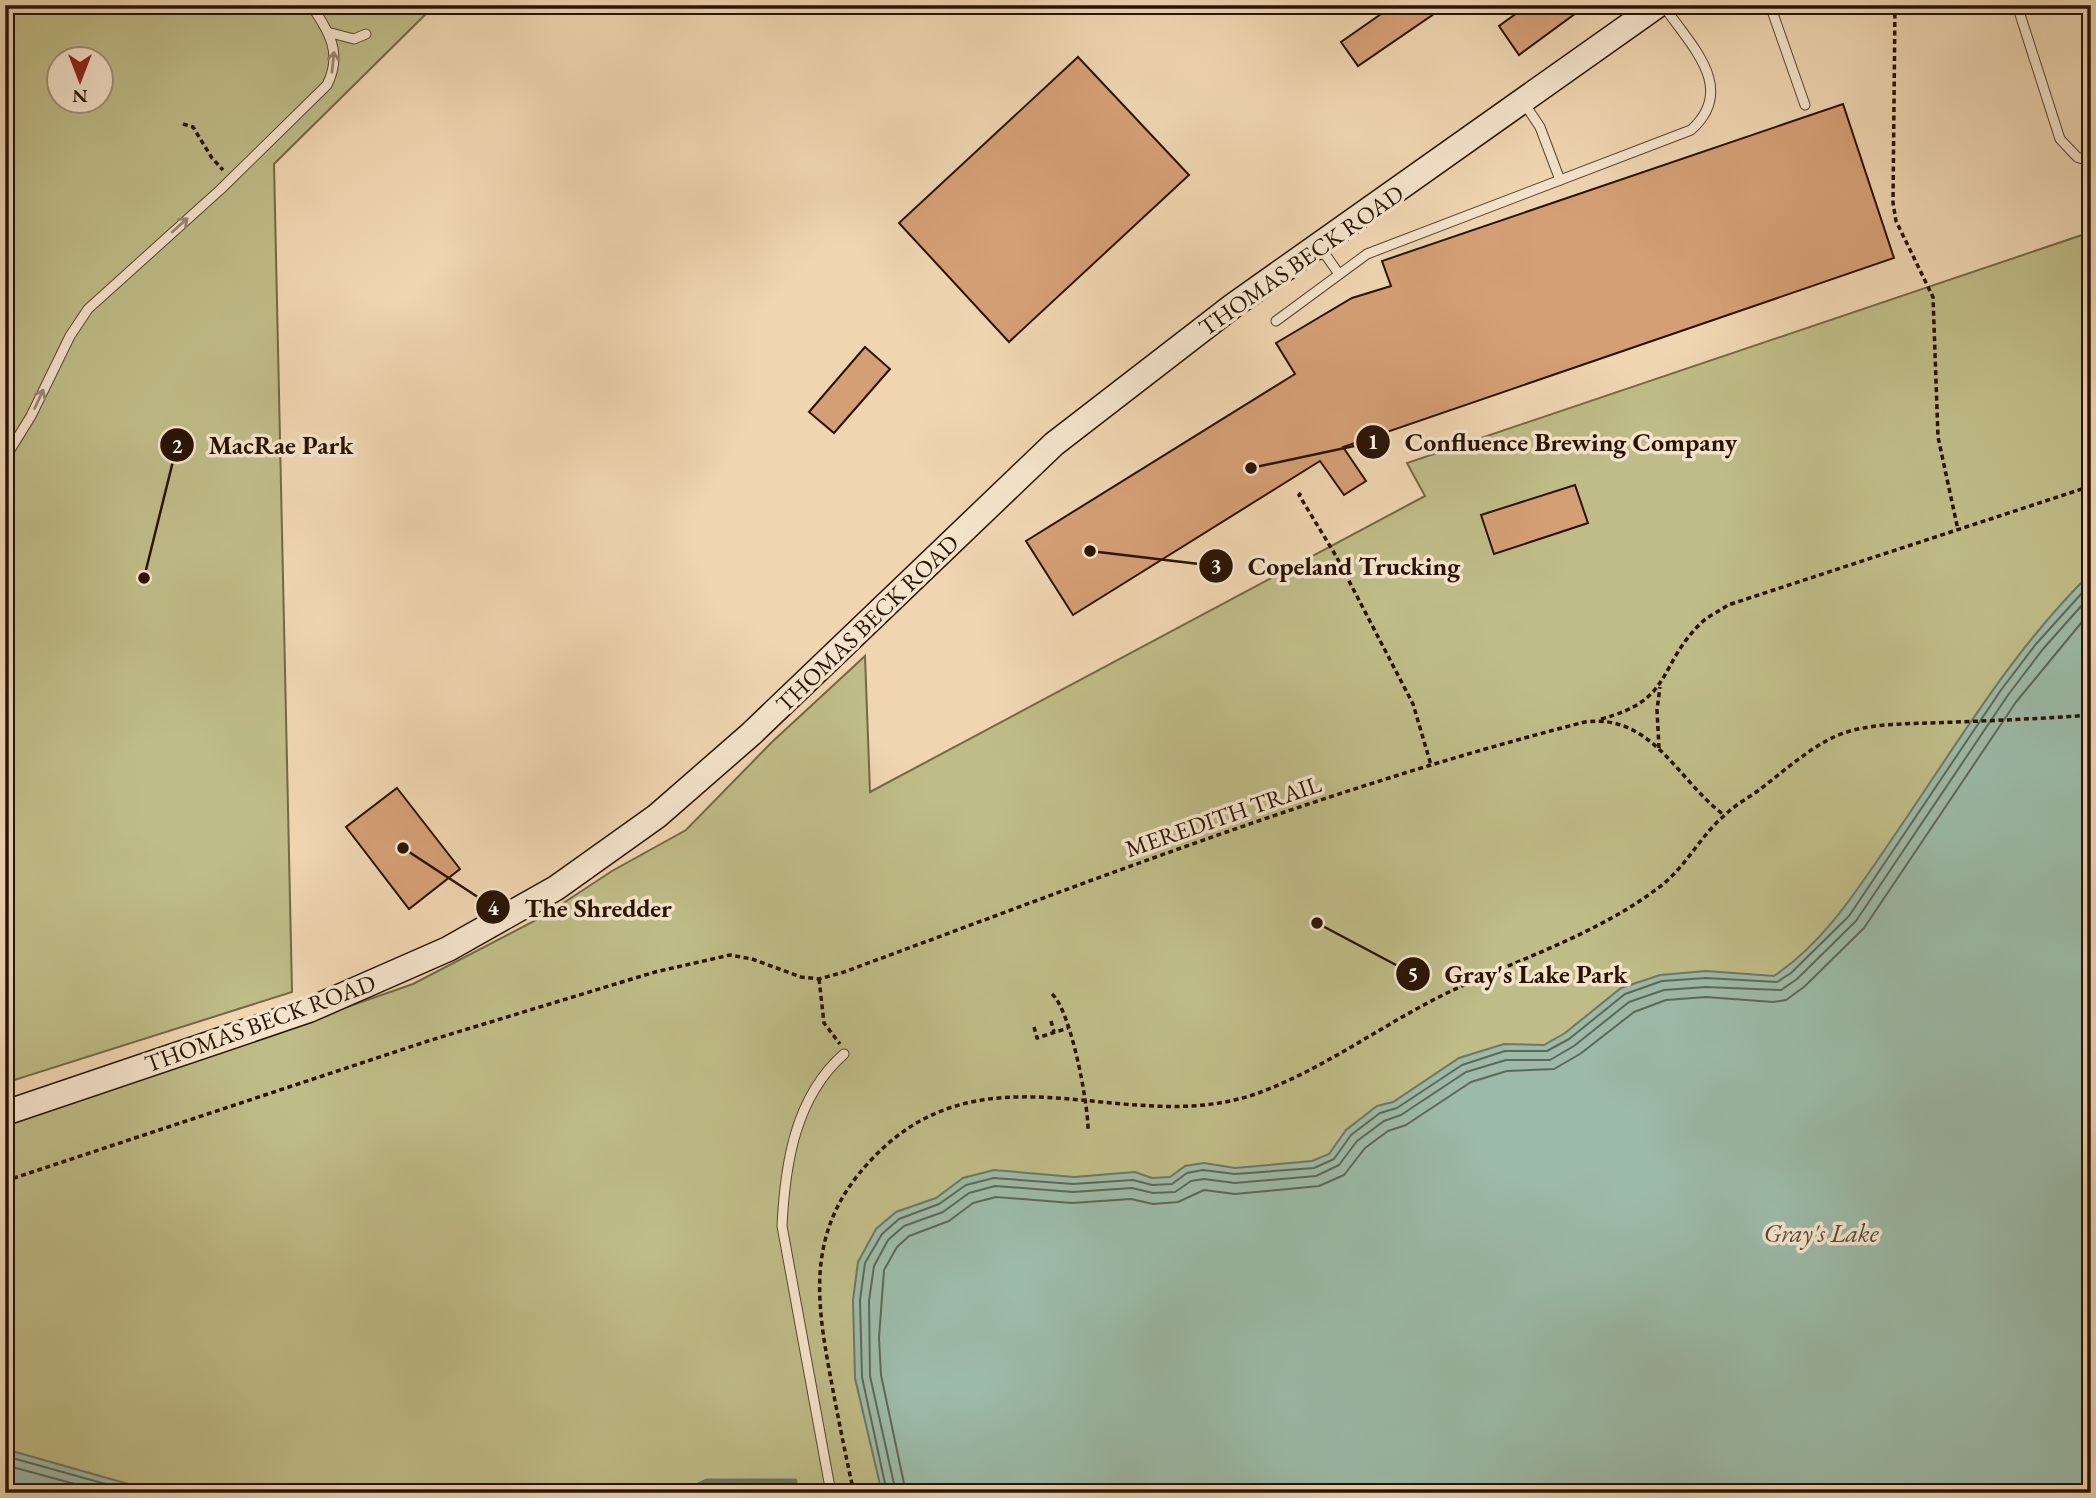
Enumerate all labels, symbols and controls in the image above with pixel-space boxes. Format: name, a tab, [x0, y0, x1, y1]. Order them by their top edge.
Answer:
north arrow	[46, 46, 116, 116]
one-way arrow	[327, 51, 340, 74]
text: N	[72, 84, 88, 109]
street label: THOMAS BECK ROAD	[1192, 178, 1410, 342]
one-way arrow	[171, 217, 189, 233]
one-way arrow	[33, 389, 46, 410]
callout: Confluence Brewing Company	[1356, 418, 1751, 465]
callout: MacRae Park	[160, 422, 368, 469]
text: Confluence Brewing Company	[1405, 425, 1738, 459]
text: MacRae Park	[208, 428, 354, 462]
text: 1	[1367, 428, 1379, 455]
text: 2	[171, 432, 183, 459]
street label: THOMAS BECK ROAD	[769, 527, 965, 719]
callout: Copeland Trucking	[1199, 542, 1474, 589]
text: Copeland Trucking	[1248, 549, 1461, 583]
text: 3	[1210, 552, 1222, 579]
street label: MEREDITH TRAIL	[1121, 768, 1325, 864]
callout: The Shredder	[475, 884, 686, 931]
text: The Shredder	[524, 891, 672, 925]
text: 4	[487, 894, 499, 921]
callout: Gray's Lake Park	[1395, 950, 1641, 997]
text: Gray's Lake Park	[1445, 957, 1628, 991]
text: 5	[1407, 960, 1419, 987]
street label: THOMAS BECK ROAD	[140, 967, 380, 1079]
water label: Gray's Lake	[1763, 1216, 1880, 1250]

